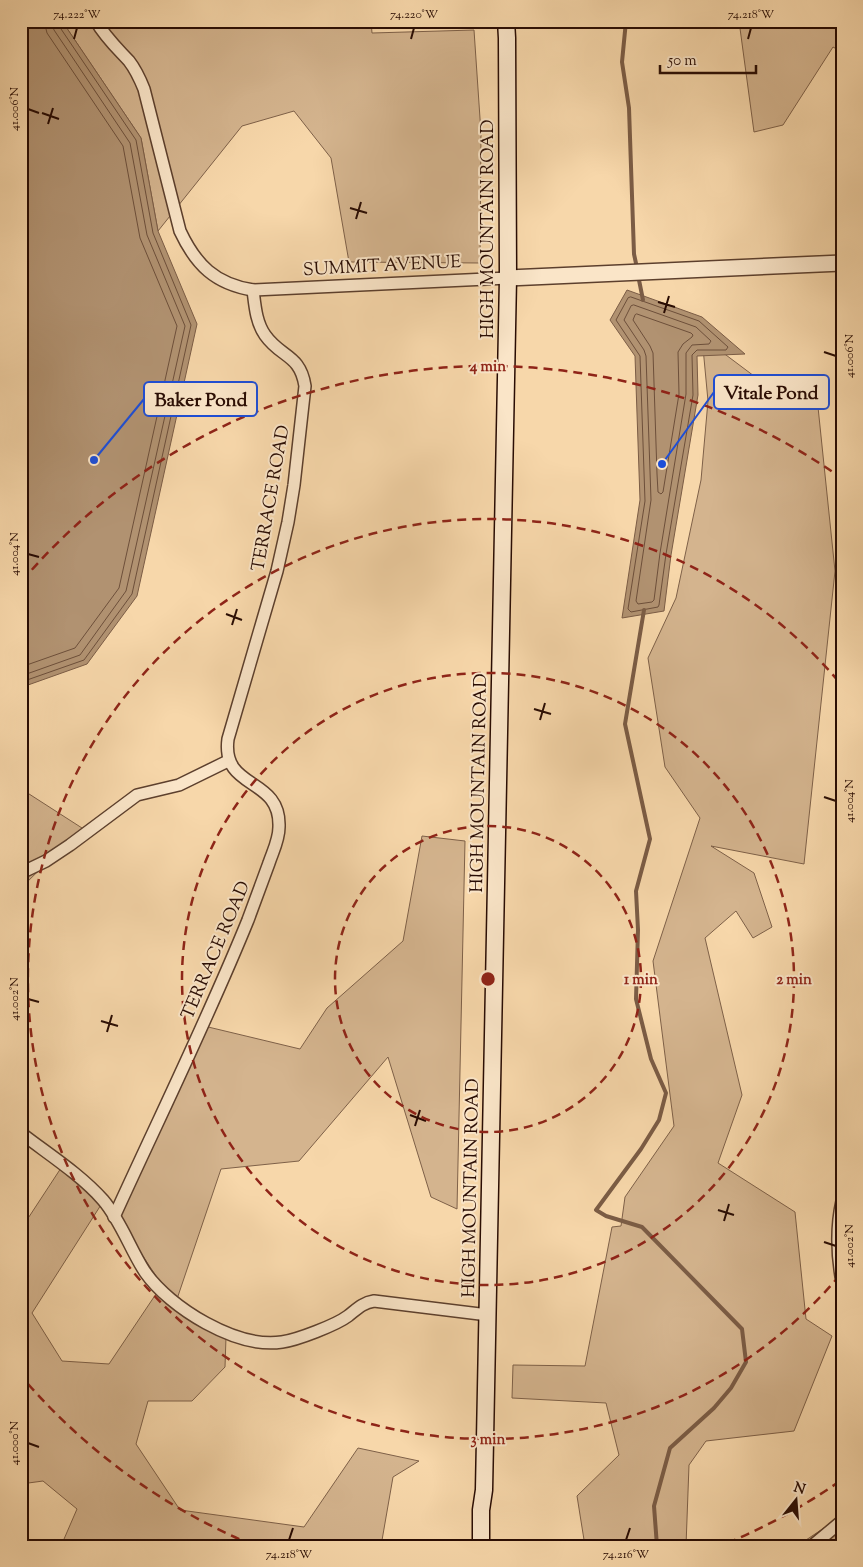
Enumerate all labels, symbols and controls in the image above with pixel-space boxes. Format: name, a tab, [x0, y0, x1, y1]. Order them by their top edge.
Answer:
text: 74.222°W	[53, 6, 101, 24]
text: 74.220°W	[390, 6, 439, 24]
text: 74.218°W	[728, 6, 775, 24]
scale bar	[660, 42, 757, 74]
text: 50 m	[667, 51, 697, 72]
text: 41.006°N	[6, 86, 24, 131]
street label: HIGH MOUNTAIN ROAD	[476, 119, 502, 339]
street label: SUMMIT AVENUE	[302, 250, 462, 284]
text: 41.006°N	[841, 333, 859, 378]
text: 4 min	[469, 357, 506, 378]
callout: Vitale Pond	[714, 375, 829, 409]
text: Vitale Pond	[724, 381, 819, 408]
callout: Baker Pond	[144, 382, 257, 416]
text: Baker Pond	[155, 388, 248, 415]
street label: TERRACE ROAD	[246, 423, 298, 574]
text: 41.004°N	[6, 532, 24, 576]
street label: HIGH MOUNTAIN ROAD	[465, 673, 495, 893]
text: 41.004°N	[841, 779, 859, 823]
street label: TERRACE ROAD	[176, 878, 258, 1024]
centre of rings	[479, 970, 497, 988]
text: 1 min	[624, 970, 658, 991]
text: 2 min	[776, 970, 812, 991]
text: 41.002°N	[6, 977, 24, 1021]
street label: HIGH MOUNTAIN ROAD	[457, 1078, 487, 1298]
text: 41.002°N	[841, 1224, 859, 1268]
text: 41.000°N	[6, 1420, 24, 1465]
text: 3 min	[471, 1430, 506, 1451]
north arrow	[770, 1474, 820, 1524]
text: N	[791, 1478, 807, 1501]
text: 74.218°W	[266, 1546, 313, 1564]
text: 74.216°W	[603, 1546, 650, 1564]

